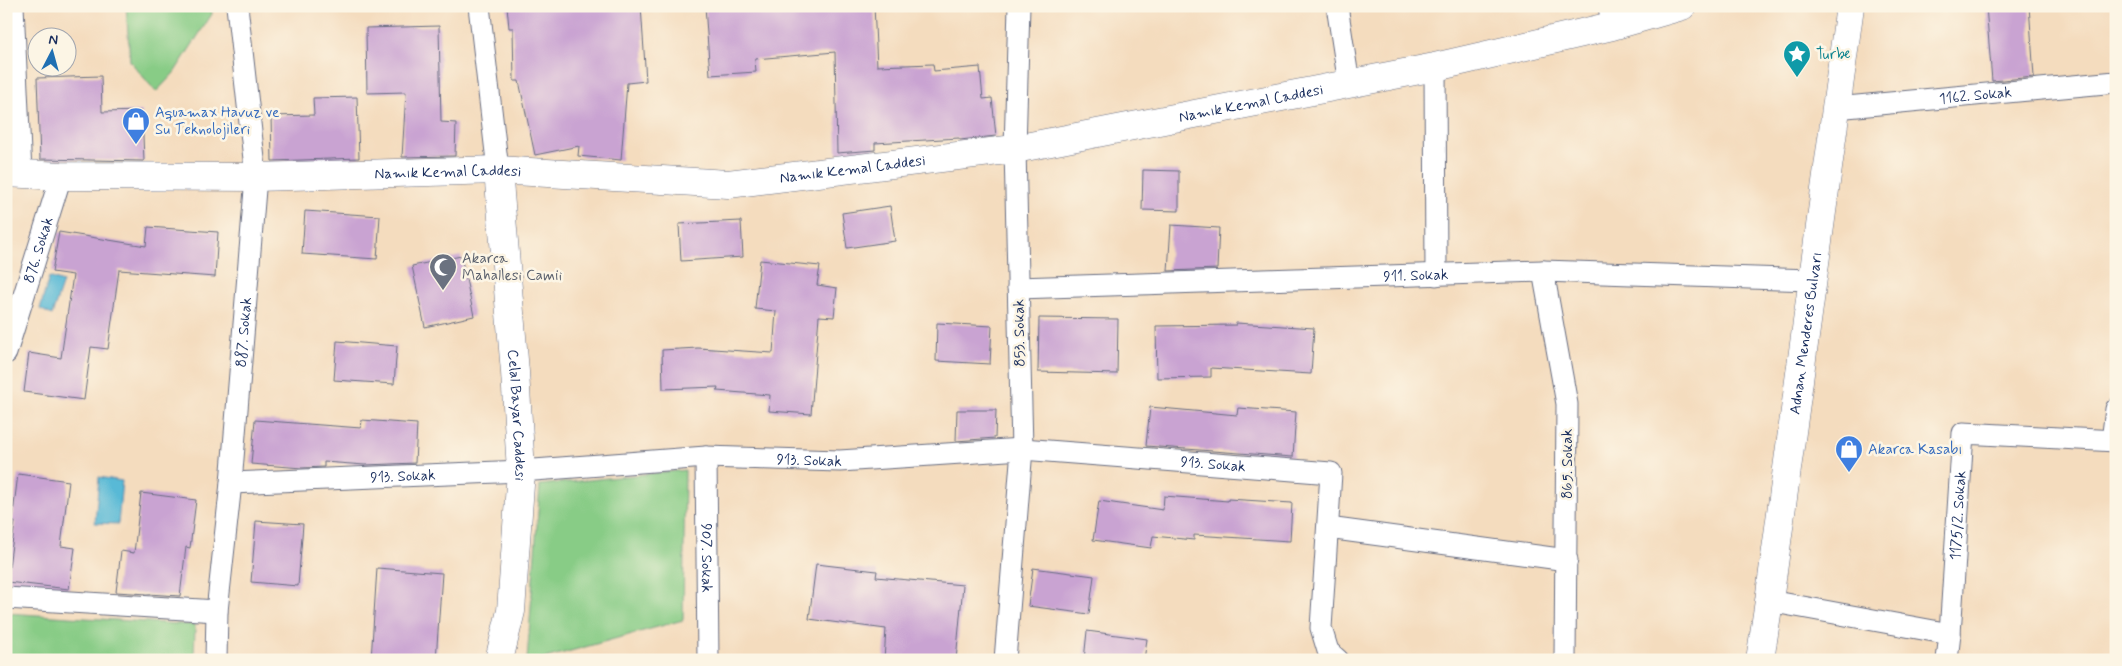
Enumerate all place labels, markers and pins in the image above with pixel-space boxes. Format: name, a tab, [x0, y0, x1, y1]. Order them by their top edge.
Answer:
place icon: Turbe	[1782, 39, 1812, 78]
place label: Turbe	[1816, 45, 1851, 65]
place label: Aquamax Havuz ve Su Teknolojileri	[155, 103, 279, 140]
shop icon: Aquamax Havuz ve Su Teknolojileri	[121, 106, 151, 145]
place label: Akarca Mahallesi Camii	[462, 249, 562, 286]
mosque icon: Akarca Mahallesi Camii	[428, 252, 458, 291]
shop icon: Akarca Kasabı	[1834, 434, 1864, 473]
place label: Akarca Kasabı	[1868, 440, 1962, 460]

